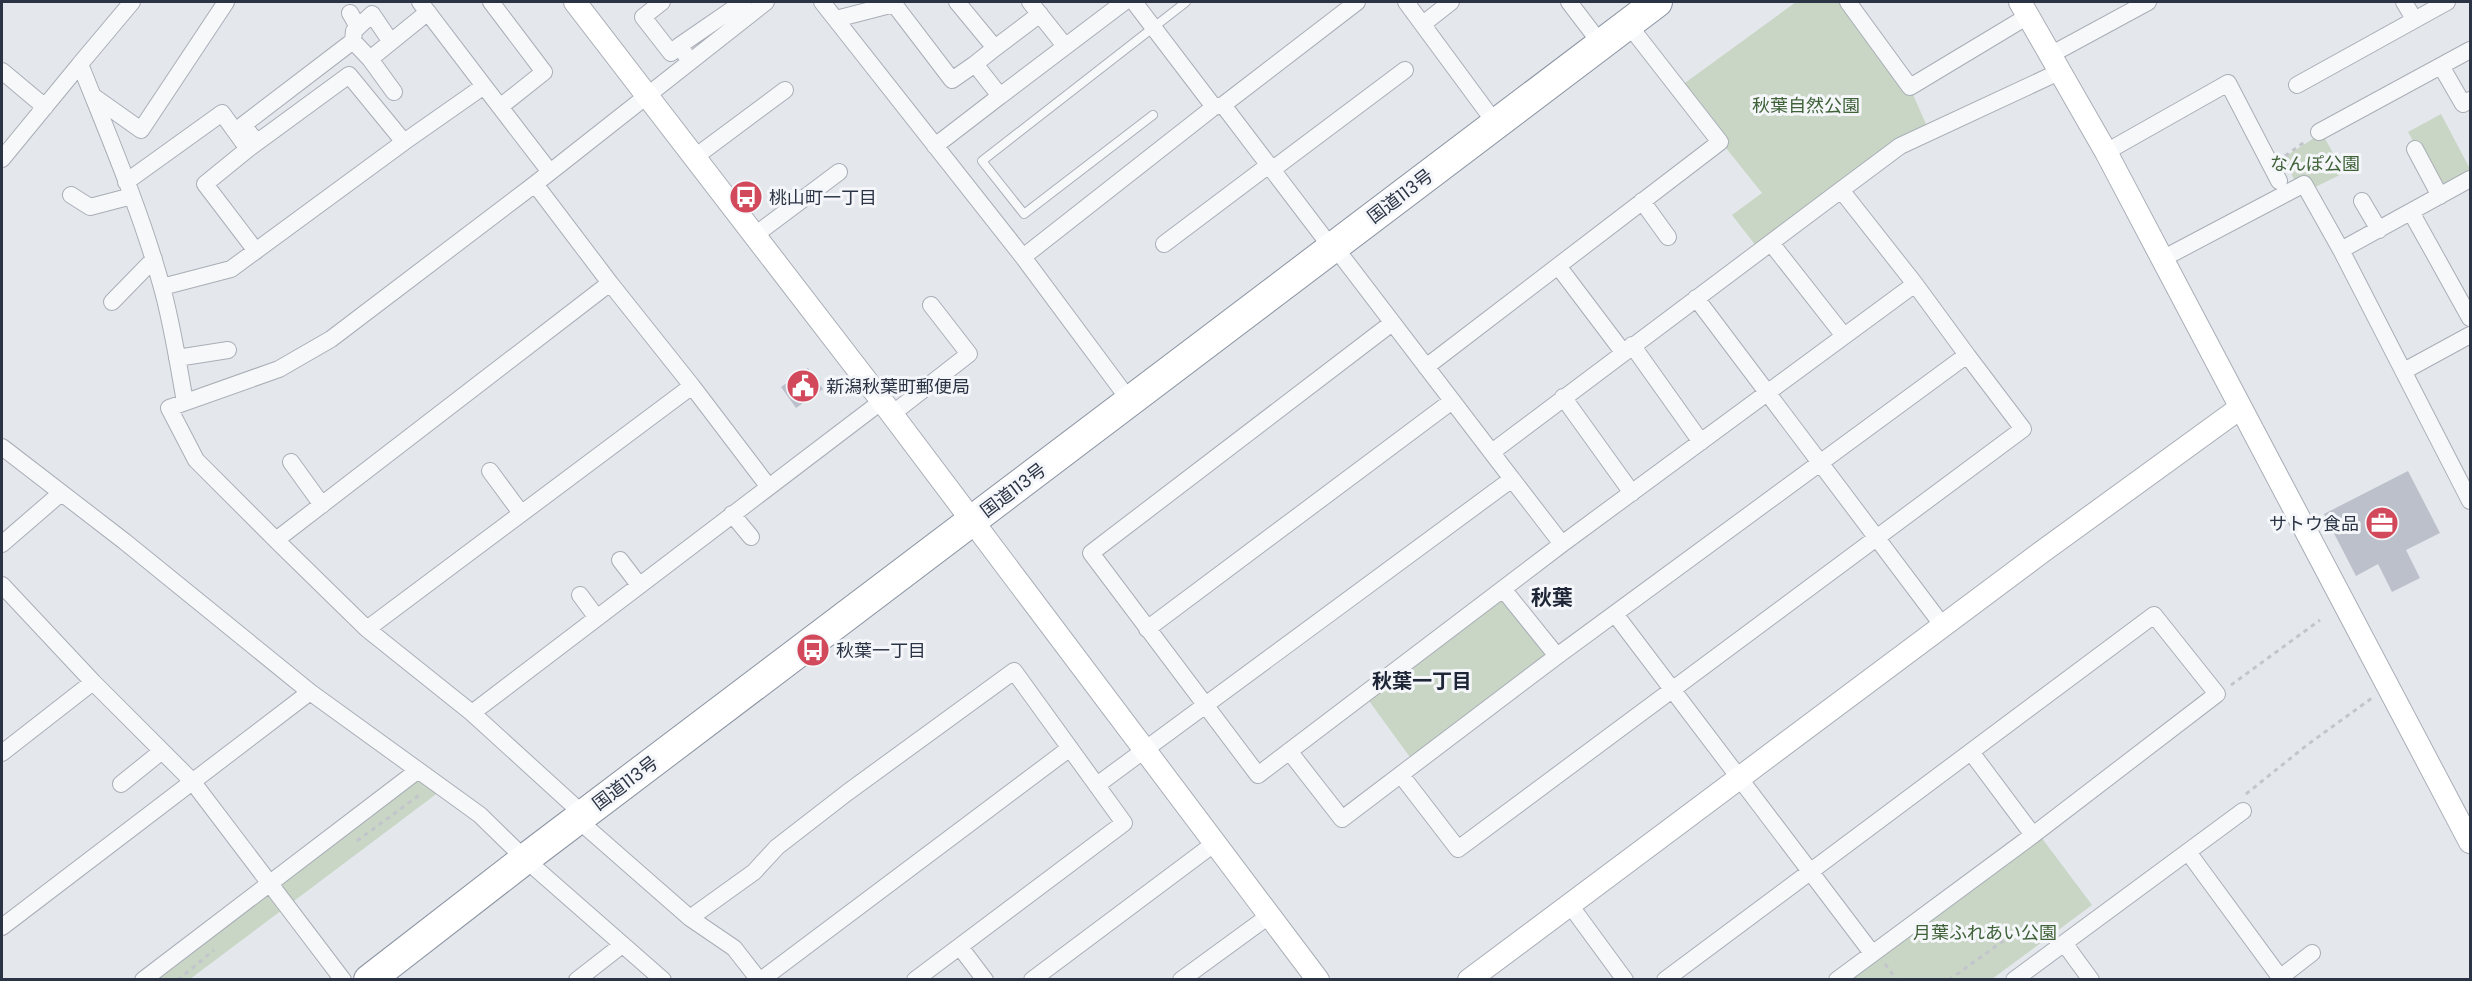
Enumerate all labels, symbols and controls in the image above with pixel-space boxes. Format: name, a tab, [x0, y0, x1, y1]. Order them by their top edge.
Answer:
park label: 秋葉自然公園	[1752, 93, 1860, 118]
park label: なんぽ公園	[2270, 151, 2360, 176]
street label: 国道113号	[1362, 163, 1438, 229]
bus stop icon: 桃山町一丁目	[728, 179, 764, 215]
place label: 桃山町一丁目	[769, 185, 877, 210]
public building icon: 新潟秋葉町郵便局	[785, 368, 821, 404]
place label: 新潟秋葉町郵便局	[826, 374, 970, 399]
street label: 国道113号	[975, 457, 1051, 523]
office icon: サトウ食品	[2364, 505, 2400, 541]
place label: サトウ食品	[2269, 511, 2359, 536]
district label: 秋葉	[1531, 583, 1573, 612]
bus stop icon: 秋葉一丁目	[795, 632, 831, 668]
place label: 秋葉一丁目	[836, 638, 926, 663]
district label: 秋葉一丁目	[1372, 667, 1472, 695]
street label: 国道113号	[587, 750, 663, 816]
park label: 月葉ふれあい公園	[1913, 920, 2057, 945]

